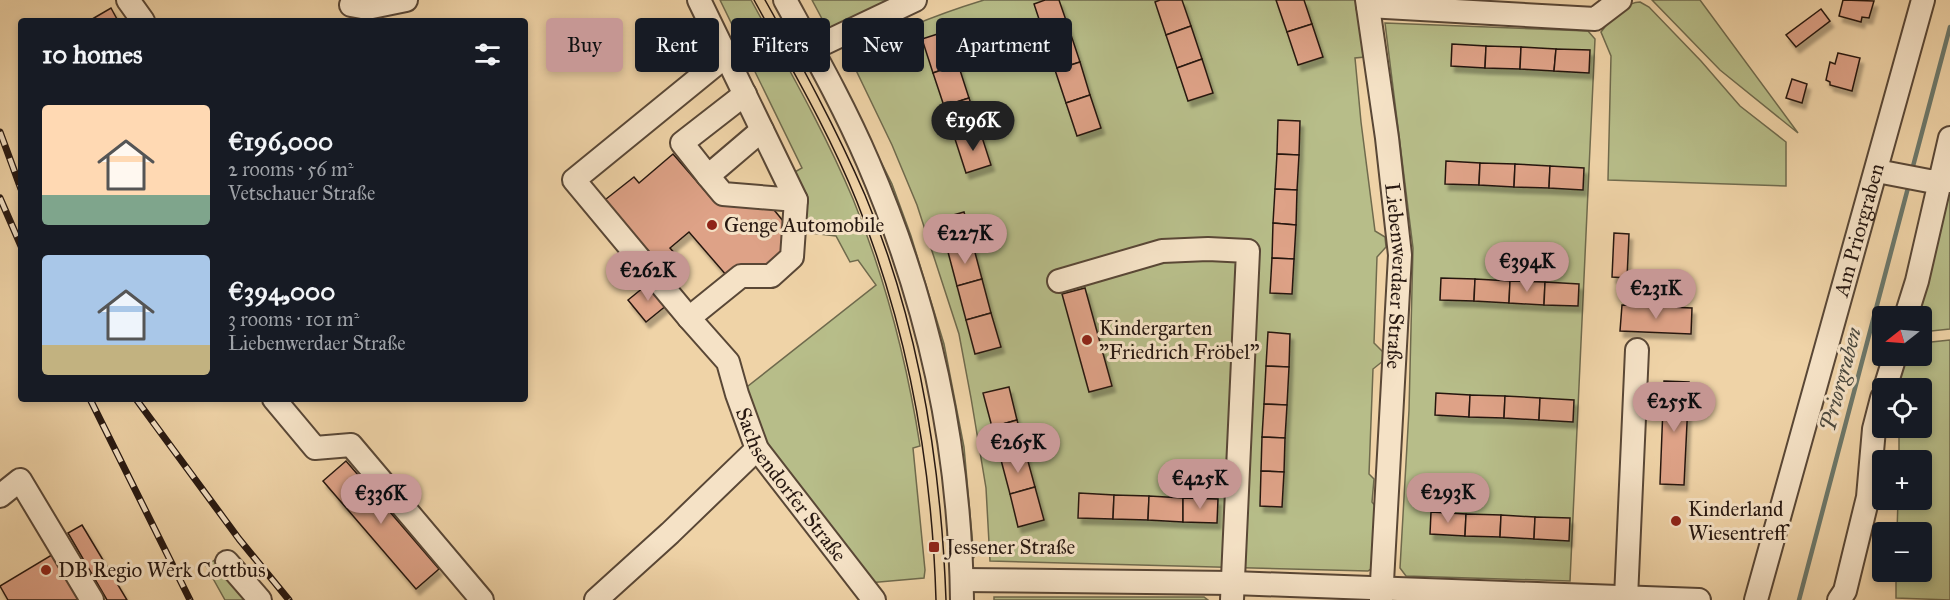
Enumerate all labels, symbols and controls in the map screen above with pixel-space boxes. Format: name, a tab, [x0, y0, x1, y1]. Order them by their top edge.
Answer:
chip: Buy	[546, 18, 623, 72]
chip: Rent	[635, 18, 719, 72]
chip: Filters	[731, 18, 830, 72]
chip: New	[842, 18, 924, 72]
chip: Apartment	[936, 18, 1072, 72]
text: 10 homes	[42, 38, 143, 70]
icon: filters	[471, 38, 504, 71]
pin: €196K	[931, 101, 1015, 152]
text: €196K	[945, 108, 1001, 132]
text: €196,000	[228, 125, 333, 157]
icon: home	[90, 129, 162, 201]
text: 2 rooms · 56 m²	[228, 157, 354, 181]
street label: Am Priorgraben	[1828, 160, 1890, 301]
text: Vetschauer Straße	[228, 181, 375, 205]
street label: Liebenwerdaer Straße	[1379, 182, 1413, 370]
place label: Genge Automobile	[724, 212, 885, 238]
pin: €227K	[923, 214, 1007, 265]
marker: Genge Automobile	[705, 218, 719, 232]
text: €227K	[937, 221, 993, 245]
pin: €394K	[1485, 242, 1569, 293]
text: €394K	[1499, 249, 1555, 273]
pin: €262K	[606, 251, 690, 302]
text: €262K	[620, 258, 676, 282]
pin: €231K	[1614, 269, 1698, 320]
text: €394,000	[228, 275, 335, 307]
text: €231K	[1630, 276, 1682, 300]
icon: home	[90, 279, 162, 351]
north arrow	[1872, 306, 1932, 366]
map controls	[1872, 306, 1932, 582]
text: 3 rooms · 101 m²	[228, 307, 359, 331]
place label: Kindergarten "Friedrich Fröbel"	[1099, 315, 1260, 365]
water label: Priorgraben	[1814, 324, 1867, 434]
text: Liebenwerdaer Straße	[228, 331, 406, 355]
marker: Kindergarten "Friedrich Fröbel"	[1080, 333, 1094, 347]
button: locate	[1872, 378, 1932, 438]
pin: €255K	[1632, 382, 1716, 433]
text: €255K	[1647, 389, 1701, 413]
street label: Sachsendorfer Straße	[730, 404, 853, 567]
pin: €265K	[976, 423, 1060, 474]
text: €265K	[990, 430, 1046, 454]
button: +	[1872, 450, 1932, 510]
pin: €425K	[1158, 459, 1242, 510]
text: €425K	[1172, 466, 1228, 490]
pin: €293K	[1406, 473, 1490, 524]
pin: €336K	[339, 474, 423, 525]
text: €293K	[1421, 480, 1475, 504]
text: €336K	[355, 481, 407, 505]
place label: Kinderland Wiesentreff	[1688, 496, 1790, 546]
marker: Kinderland Wiesentreff	[1669, 514, 1683, 528]
button: −	[1872, 522, 1932, 582]
place label: Jessener Straße	[944, 534, 1076, 560]
marker: Jessener Straße	[927, 540, 941, 554]
place label: DB Regio Werk Cottbus	[58, 557, 266, 583]
marker: DB Regio Werk Cottbus	[39, 563, 53, 577]

